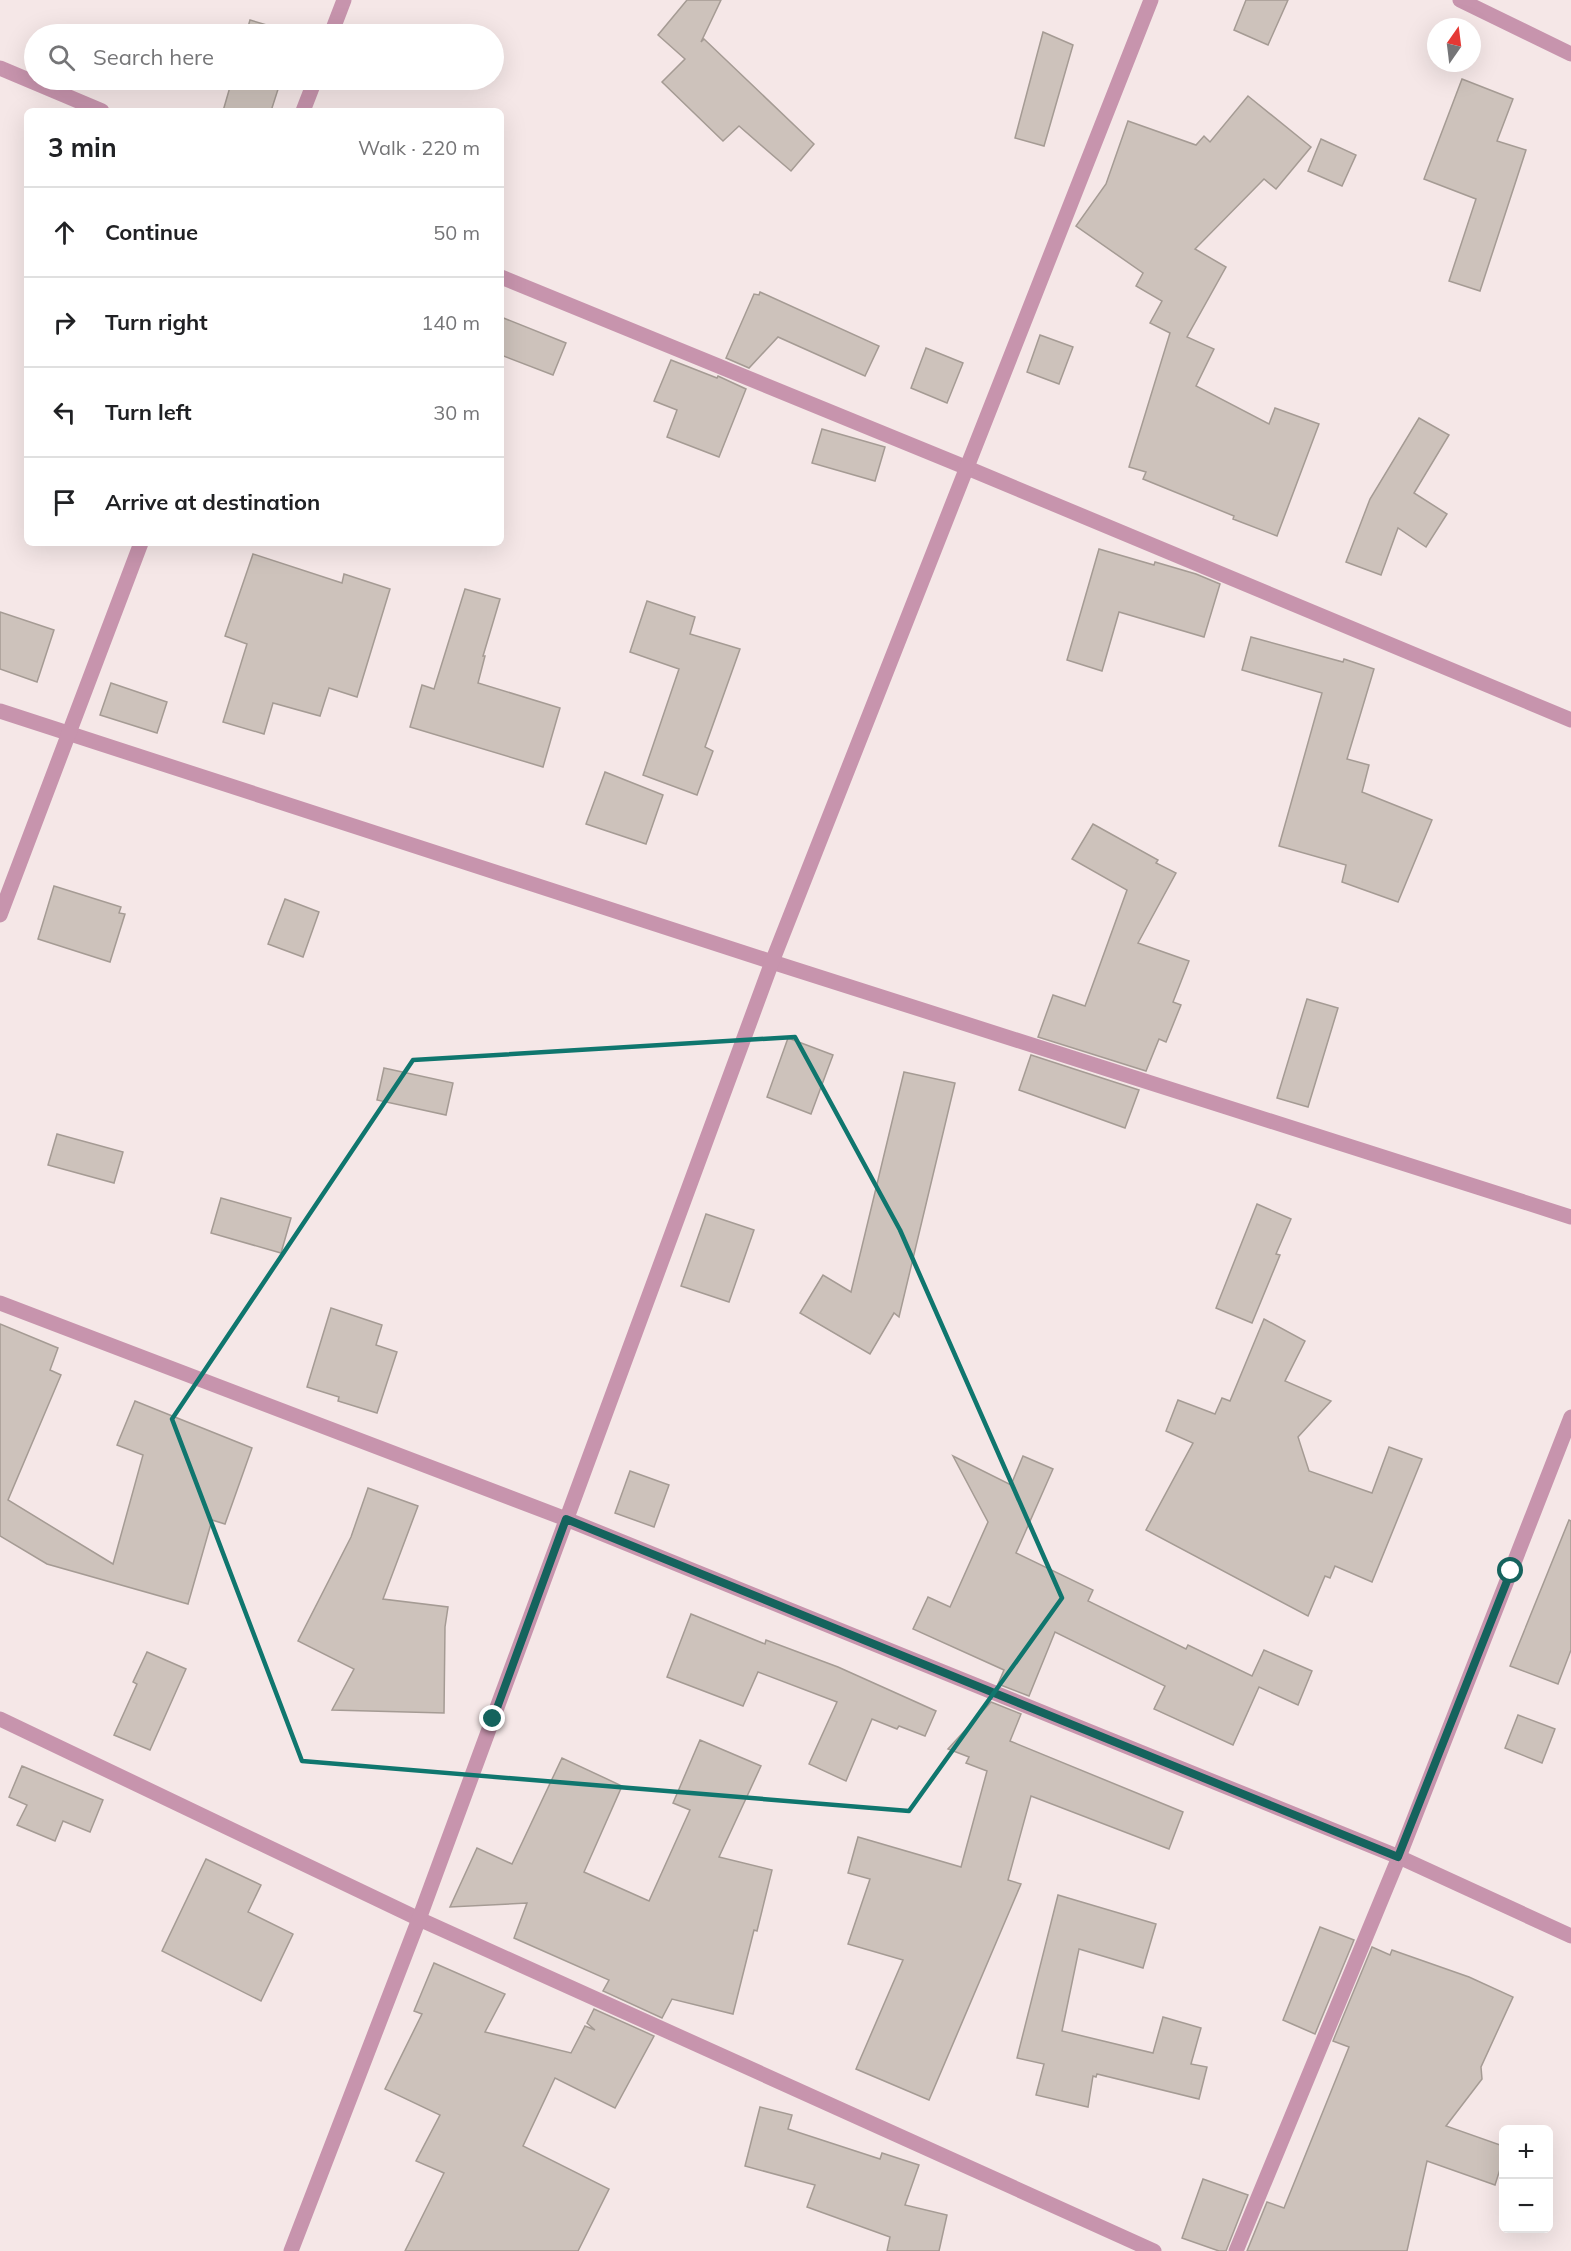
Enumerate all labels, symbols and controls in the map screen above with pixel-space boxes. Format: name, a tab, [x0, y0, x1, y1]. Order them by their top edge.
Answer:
north arrow	[1427, 18, 1481, 72]
search box	[24, 24, 504, 90]
icon: search	[45, 41, 78, 74]
text: Search here	[93, 43, 214, 71]
text: 3 min	[48, 131, 117, 164]
text: Walk · 220 m	[358, 135, 480, 160]
icon: ahead	[48, 216, 81, 249]
text: Continue	[105, 218, 198, 246]
text: 50 m	[433, 220, 480, 245]
icon: right	[48, 306, 81, 339]
text: Turn right	[105, 308, 208, 336]
text: 140 m	[421, 310, 480, 335]
icon: left	[48, 396, 81, 429]
text: Turn left	[105, 398, 192, 426]
text: 30 m	[433, 400, 480, 425]
icon: arrive	[48, 486, 81, 519]
text: Arrive at destination	[105, 488, 320, 516]
route start	[1497, 1557, 1523, 1583]
route end	[479, 1705, 505, 1731]
map controls	[1499, 2125, 1553, 2233]
button: +	[1499, 2125, 1553, 2179]
button: −	[1499, 2179, 1553, 2233]

